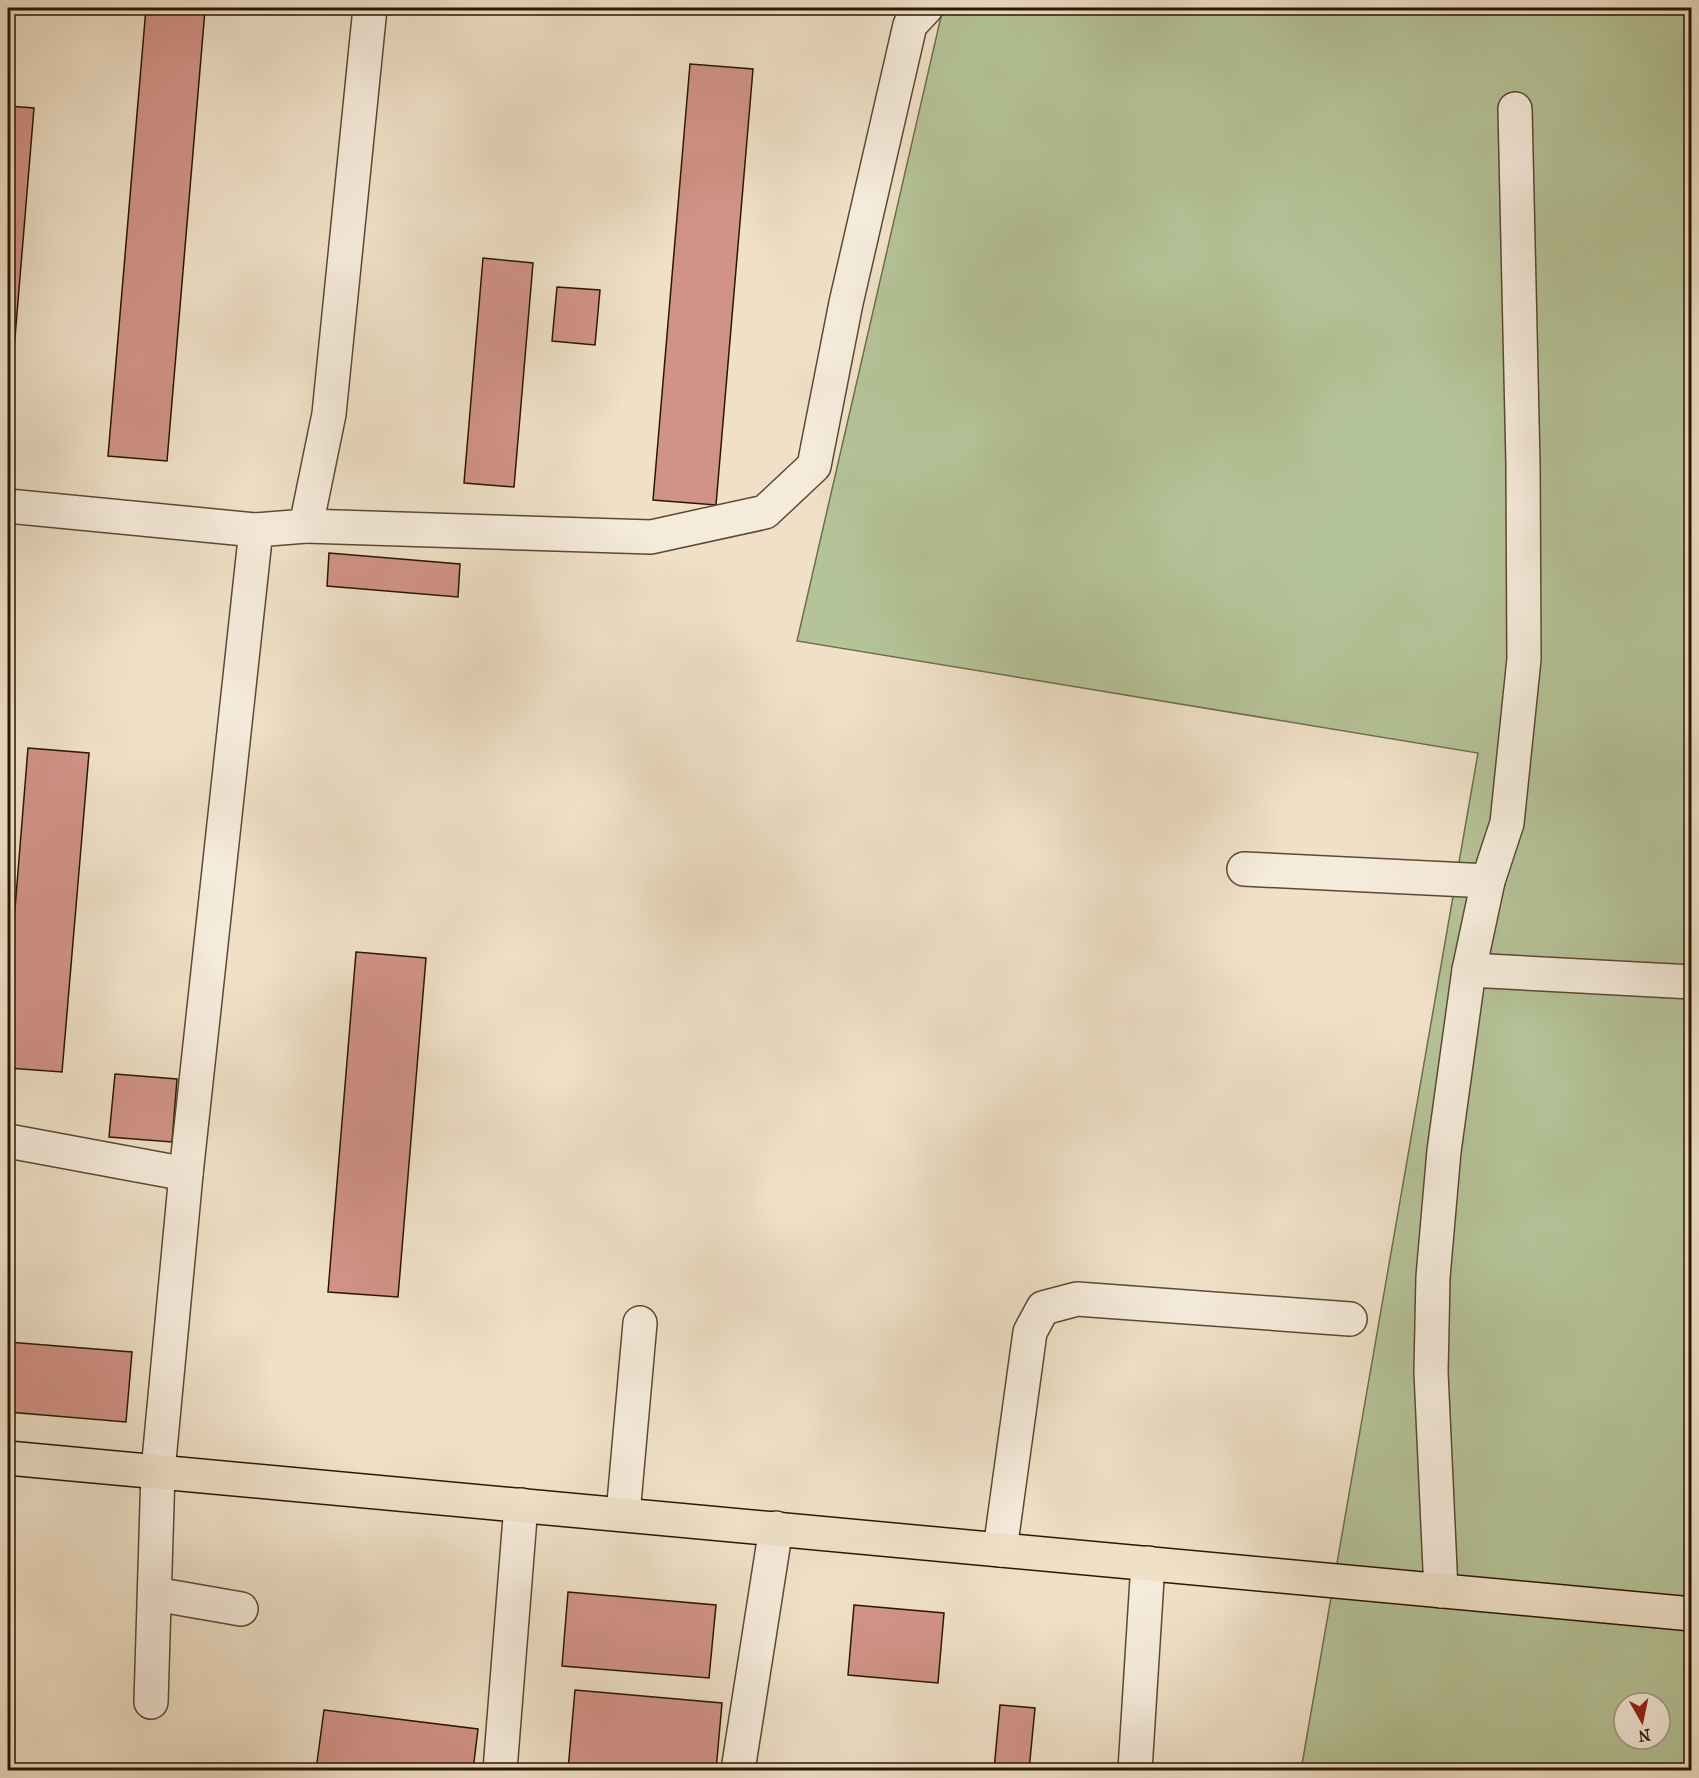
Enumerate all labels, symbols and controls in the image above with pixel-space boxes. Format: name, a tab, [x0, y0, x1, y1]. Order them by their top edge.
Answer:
north arrow	[1612, 1691, 1672, 1751]
text: N	[1636, 1725, 1652, 1746]

